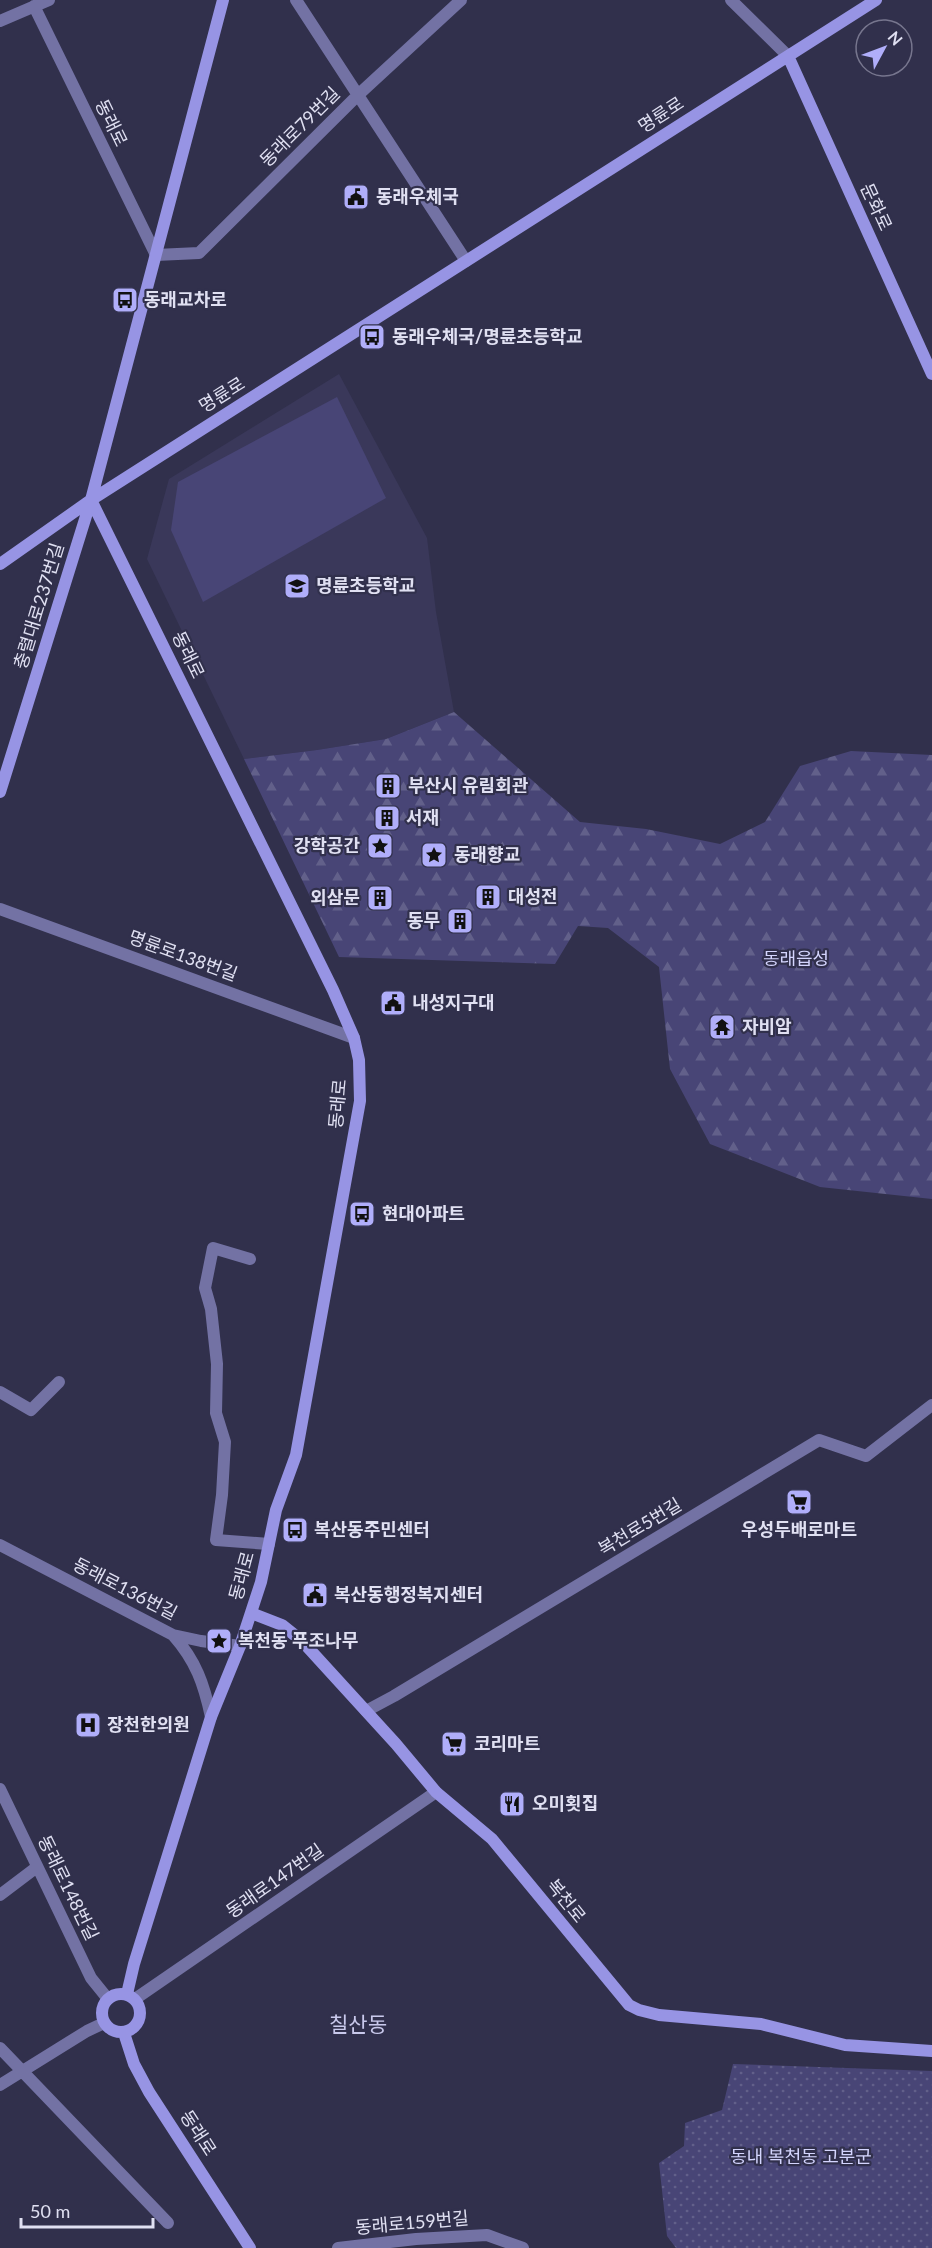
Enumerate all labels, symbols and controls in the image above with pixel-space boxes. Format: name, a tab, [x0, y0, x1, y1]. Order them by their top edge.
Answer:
north arrow	[854, 18, 914, 78]
text: N	[884, 27, 907, 49]
street label: 동래로79번길	[255, 82, 344, 171]
street label: 명륜로	[634, 91, 687, 137]
street label: 동래로	[91, 95, 133, 150]
street label: 문화로	[856, 179, 897, 234]
public building icon: 동래우체국	[341, 182, 371, 212]
place label: 동래우체국	[376, 185, 459, 207]
bus stop icon: 동래교차로	[110, 285, 140, 315]
place label: 동래교차로	[144, 288, 227, 310]
bus stop icon: 동래우체국/명륜초등학교	[357, 322, 387, 352]
place label: 동래우체국/명륜초등학교	[392, 325, 583, 347]
street label: 명륜로	[195, 372, 248, 417]
street label: 충렬대로237번길	[8, 540, 68, 671]
school or university icon: 명륜초등학교	[282, 571, 312, 601]
place label: 명륜초등학교	[316, 574, 415, 596]
street label: 동래로	[168, 627, 210, 682]
building icon: 부산시 유림회관	[373, 771, 403, 801]
place label: 부산시 유림회관	[408, 774, 529, 796]
building icon: 서재	[372, 803, 402, 833]
place label: 서재	[406, 806, 439, 828]
place icon: 강학공간	[365, 831, 395, 861]
place label: 강학공간	[294, 834, 360, 856]
place icon: 동래향교	[419, 840, 449, 870]
place label: 동래향교	[454, 843, 520, 865]
building icon: 대성전	[473, 882, 503, 912]
building icon: 외삼문	[365, 883, 395, 913]
place label: 대성전	[508, 885, 558, 907]
place label: 외삼문	[310, 886, 360, 908]
building icon: 동무	[445, 906, 475, 936]
place label: 동무	[407, 909, 440, 931]
street label: 명륜로138번길	[126, 925, 241, 985]
park label: 동래읍성	[763, 947, 829, 969]
public building icon: 내성지구대	[378, 988, 408, 1018]
place label: 내성지구대	[412, 991, 495, 1013]
temple icon: 자비암	[707, 1012, 737, 1042]
place label: 자비암	[742, 1015, 792, 1037]
street label: 동래로	[324, 1078, 350, 1130]
bus stop icon: 현대아파트	[347, 1199, 377, 1229]
place label: 현대아파트	[382, 1202, 465, 1224]
supermarket icon: 우성두배로마트	[784, 1487, 814, 1517]
street label: 복천로5번길	[594, 1493, 685, 1560]
bus stop icon: 복산동주민센터	[280, 1515, 310, 1545]
place label: 복산동주민센터	[314, 1518, 430, 1540]
place label: 우성두배로마트	[741, 1518, 857, 1540]
street label: 동래로	[224, 1549, 258, 1603]
street label: 동래로136번길	[70, 1552, 181, 1624]
public building icon: 복산동행정복지센터	[300, 1580, 330, 1610]
place label: 복산동행정복지센터	[334, 1583, 483, 1605]
place icon: 복천동 푸조나무	[204, 1626, 234, 1656]
place label: 복천동 푸조나무	[238, 1629, 358, 1651]
hospital icon: 장천한의원	[73, 1710, 103, 1740]
place label: 장천한의원	[107, 1713, 190, 1735]
supermarket icon: 코리마트	[439, 1729, 469, 1759]
place label: 코리마트	[474, 1732, 540, 1754]
restaurant icon: 오미횟집	[497, 1789, 527, 1819]
place label: 오미횟집	[532, 1792, 598, 1814]
street label: 동래로148번길	[34, 1831, 104, 1944]
street label: 동래로147번길	[221, 1838, 327, 1922]
street label: 복천로	[543, 1874, 591, 1927]
district label: 칠산동	[329, 2011, 387, 2036]
street label: 동래로	[176, 2106, 222, 2159]
park label: 동내 복천동 고분군	[730, 2145, 872, 2167]
scale bar	[21, 2191, 153, 2229]
text: 50 m	[30, 2200, 70, 2222]
street label: 동래로159번길	[354, 2206, 470, 2238]

